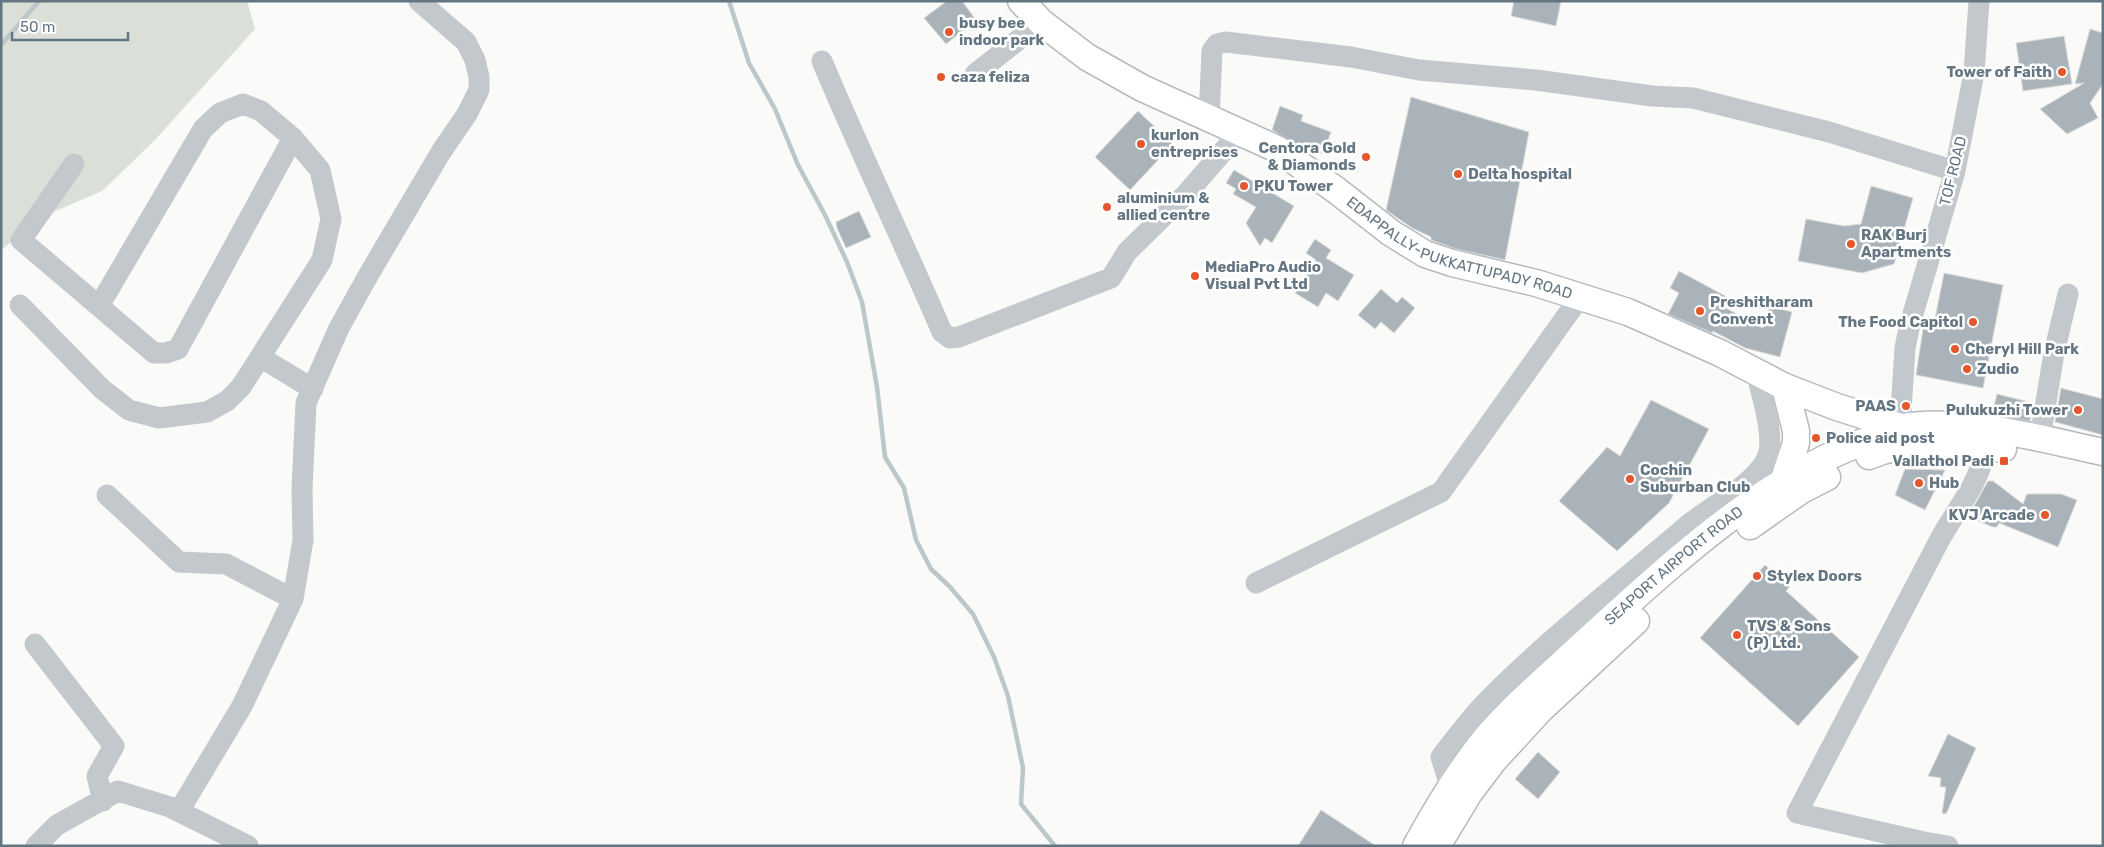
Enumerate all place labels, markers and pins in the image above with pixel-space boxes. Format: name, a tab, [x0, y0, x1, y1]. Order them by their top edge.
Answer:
place label: busy bee indoor park	[959, 14, 1045, 49]
marker: busy bee indoor park	[943, 26, 955, 38]
place label: Tower of Faith	[1947, 63, 2052, 81]
marker: Tower of Faith	[2056, 66, 2068, 78]
place label: caza feliza	[951, 68, 1030, 86]
marker: caza feliza	[935, 71, 947, 83]
place label: kurlon entreprises	[1151, 126, 1238, 161]
marker: kurlon entreprises	[1135, 138, 1147, 150]
place label: Centora Gold & Diamonds	[1258, 139, 1356, 174]
marker: Centora Gold & Diamonds	[1360, 151, 1372, 163]
place label: Delta hospital	[1468, 165, 1572, 183]
marker: Delta hospital	[1452, 168, 1464, 180]
place label: PKU Tower	[1254, 177, 1333, 195]
marker: PKU Tower	[1238, 180, 1250, 192]
place label: aluminium & allied centre	[1117, 189, 1210, 224]
marker: aluminium & allied centre	[1101, 201, 1113, 213]
place label: RAK Burj Apartments	[1861, 226, 1951, 261]
marker: RAK Burj Apartments	[1845, 238, 1857, 250]
place label: MediaPro Audio Visual Pvt Ltd	[1205, 258, 1321, 293]
marker: MediaPro Audio Visual Pvt Ltd	[1189, 270, 1201, 282]
place label: Preshitharam Convent	[1710, 293, 1813, 328]
marker: Preshitharam Convent	[1694, 305, 1706, 317]
place label: The Food Capitol	[1838, 313, 1963, 331]
marker: The Food Capitol	[1967, 316, 1979, 328]
place label: Cheryl Hill Park	[1965, 340, 2079, 358]
marker: Cheryl Hill Park	[1949, 343, 1961, 355]
place label: Zudio	[1977, 360, 2019, 378]
marker: Zudio	[1961, 363, 1973, 375]
place label: PAAS	[1855, 397, 1896, 415]
marker: PAAS	[1900, 400, 1912, 412]
place label: Pulukuzhi Tower	[1946, 401, 2068, 419]
marker: Pulukuzhi Tower	[2072, 404, 2084, 416]
place label: Police aid post	[1826, 429, 1934, 447]
marker: Police aid post	[1810, 432, 1822, 444]
place label: Vallathol Padi	[1892, 452, 1994, 470]
marker: Vallathol Padi	[1998, 455, 2010, 467]
place label: Cochin Suburban Club	[1640, 461, 1751, 496]
marker: Cochin Suburban Club	[1624, 473, 1636, 485]
place label: Hub	[1929, 474, 1959, 492]
marker: Hub	[1913, 477, 1925, 489]
place label: KVJ Arcade	[1949, 506, 2035, 524]
marker: KVJ Arcade	[2039, 509, 2051, 521]
place label: Stylex Doors	[1767, 567, 1862, 585]
marker: Stylex Doors	[1751, 570, 1763, 582]
place label: TVS & Sons (P) Ltd.	[1747, 617, 1831, 652]
marker: TVS & Sons (P) Ltd.	[1731, 629, 1743, 641]

